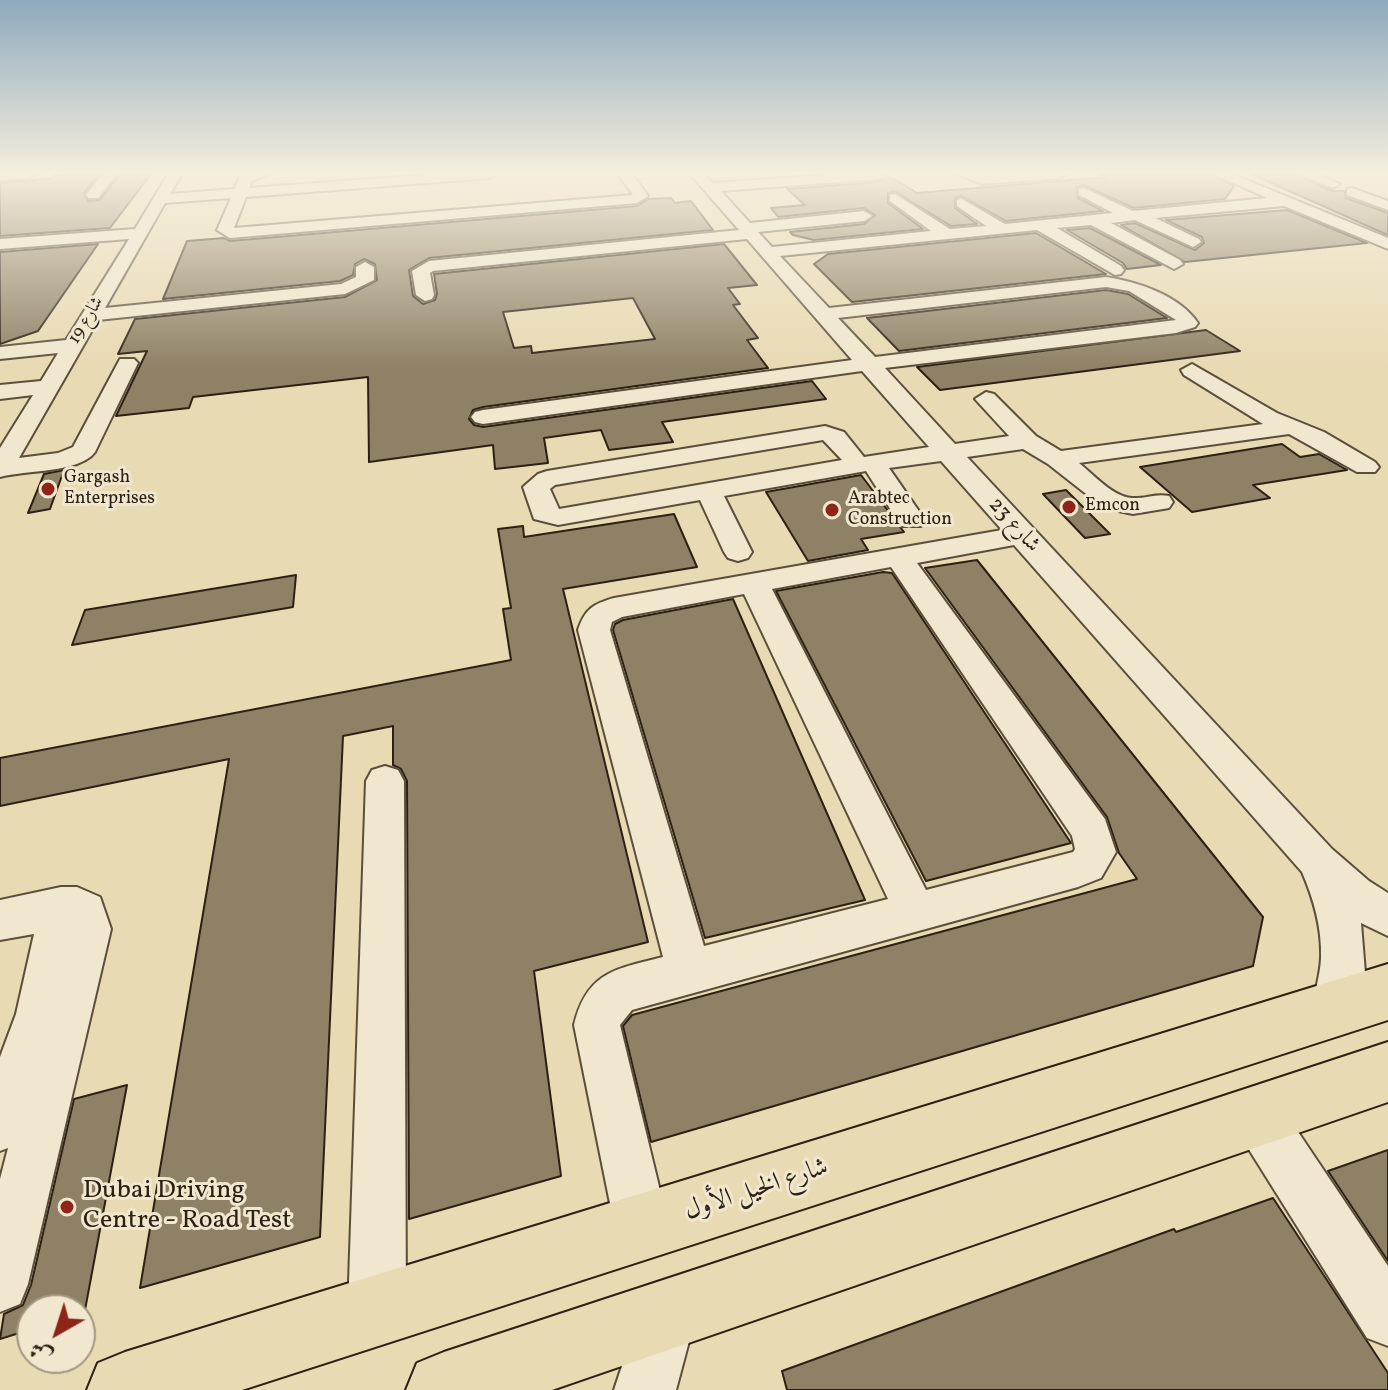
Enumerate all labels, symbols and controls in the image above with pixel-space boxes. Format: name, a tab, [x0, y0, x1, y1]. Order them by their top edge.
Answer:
street label: شارع 19	[65, 294, 109, 348]
place label: Gargash Enterprises	[64, 468, 155, 510]
marker: Gargash Enterprises	[39, 480, 57, 498]
place label: Arabtec Construction	[848, 489, 952, 532]
street label: شارع 23	[981, 493, 1045, 559]
place label: Emcon	[1085, 496, 1140, 518]
marker: Emcon	[1060, 498, 1078, 516]
marker: Arabtec Construction	[823, 501, 841, 519]
street label: شارع الخيل الأول	[681, 1153, 833, 1229]
place label: Dubai Driving Centre - Road Test	[83, 1176, 291, 1238]
marker: Dubai Driving Centre - Road Test	[58, 1198, 76, 1216]
north arrow	[16, 1294, 96, 1374]
text: ش	[24, 1333, 60, 1370]

